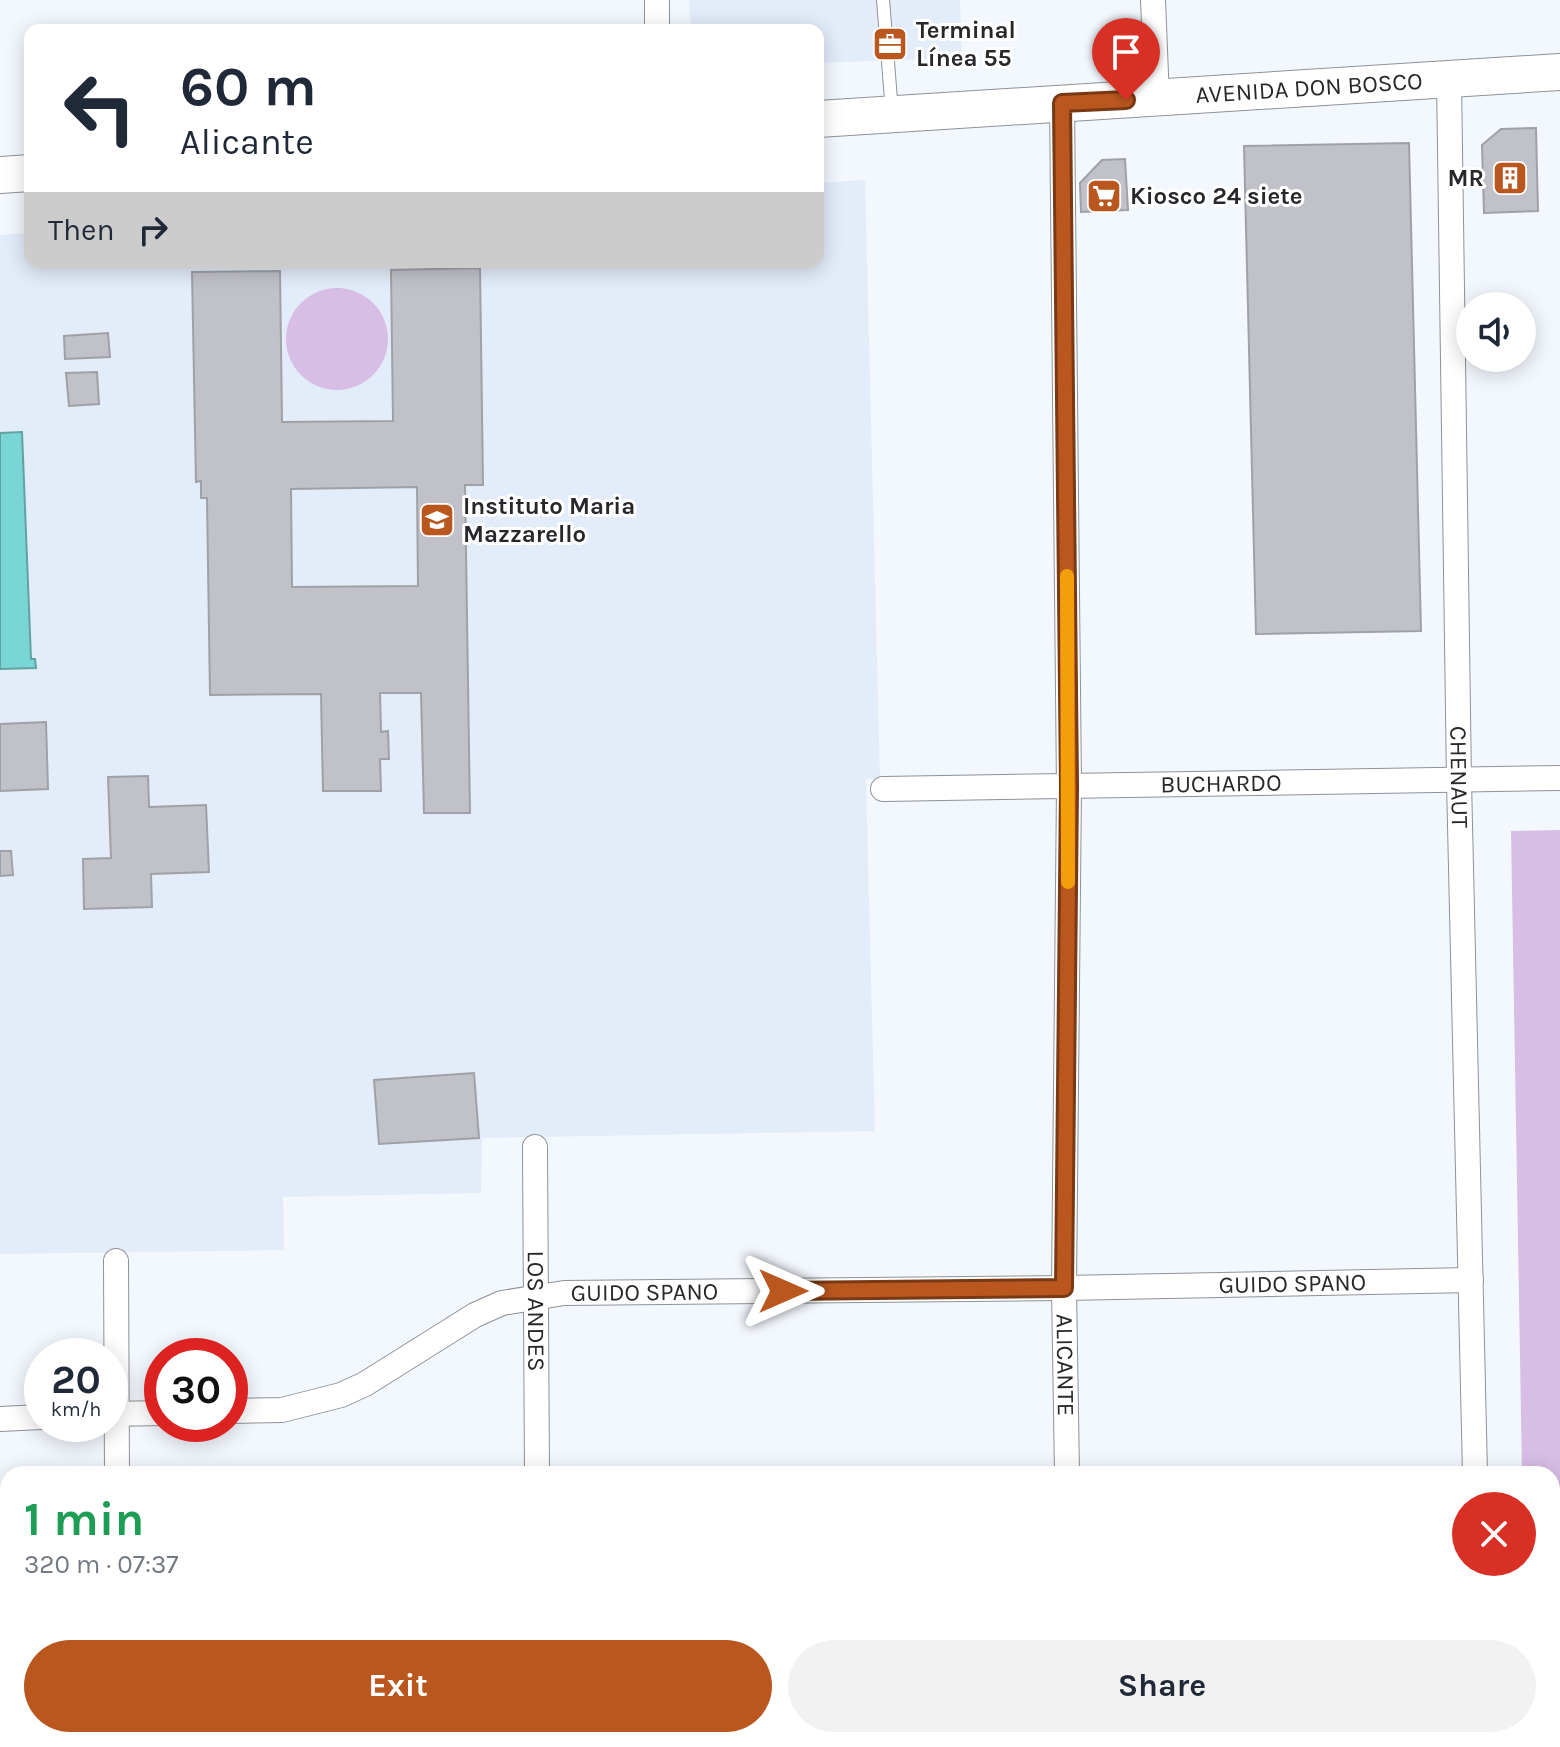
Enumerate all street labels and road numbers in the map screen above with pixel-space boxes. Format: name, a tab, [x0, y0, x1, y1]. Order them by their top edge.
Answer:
street label: AVENIDA DON BOSCO	[1195, 67, 1423, 109]
street label: CHENAUT	[1444, 726, 1474, 828]
street label: BUCHARDO	[1160, 769, 1282, 798]
street label: LOS ANDES	[522, 1250, 550, 1372]
street label: GUIDO SPANO	[1218, 1268, 1366, 1299]
street label: GUIDO SPANO	[571, 1277, 718, 1307]
street label: ALICANTE	[1050, 1314, 1080, 1416]

